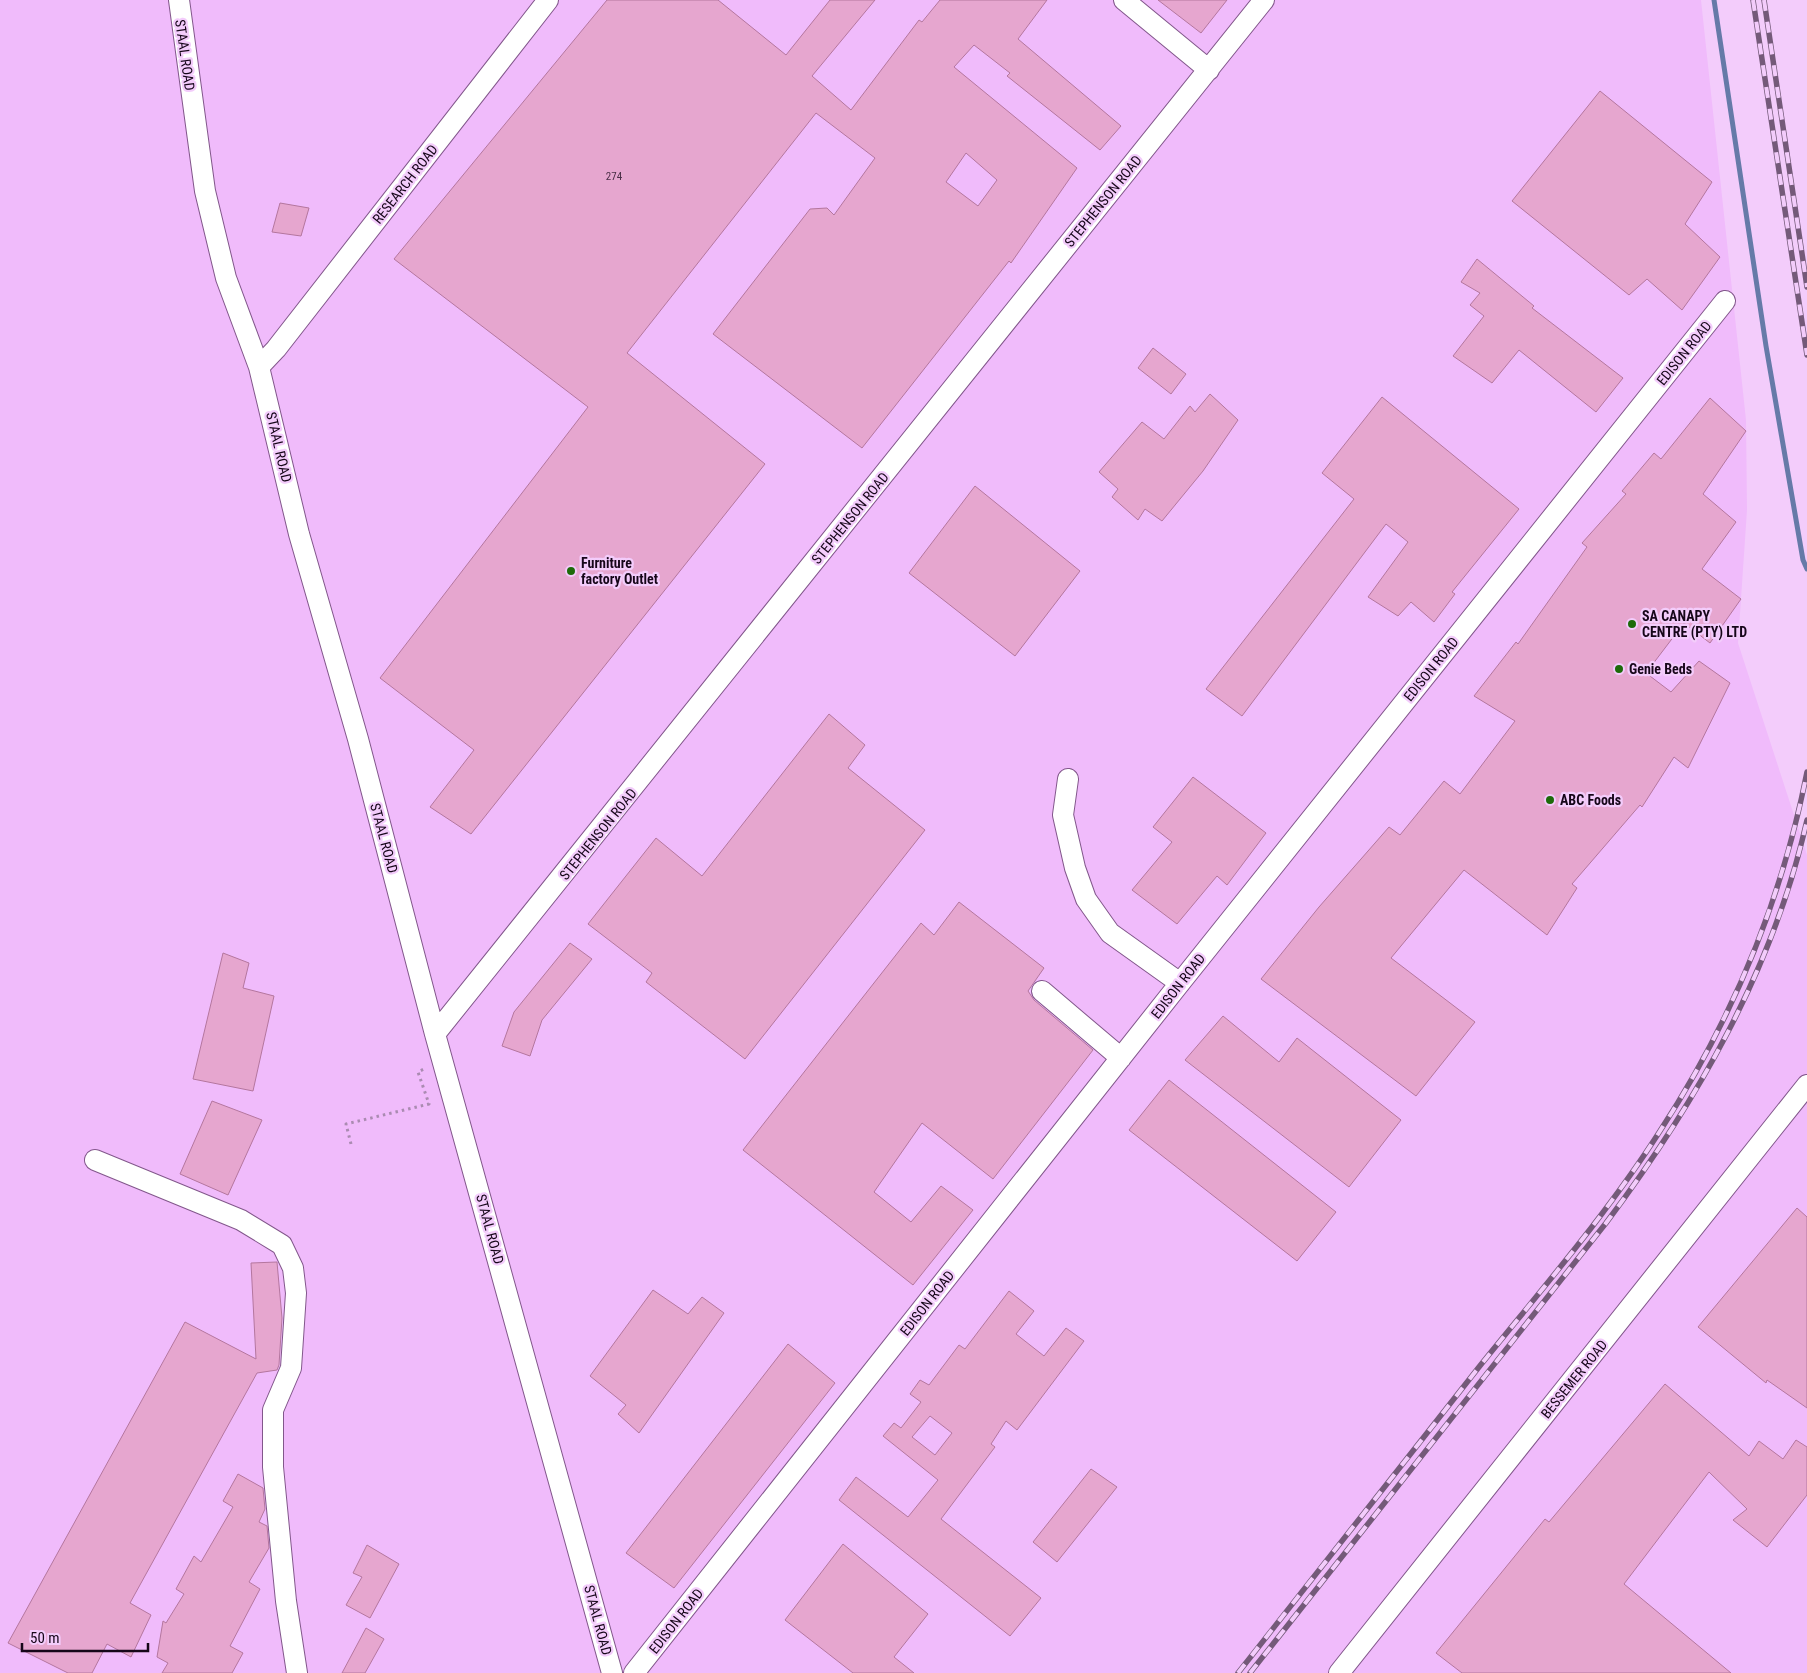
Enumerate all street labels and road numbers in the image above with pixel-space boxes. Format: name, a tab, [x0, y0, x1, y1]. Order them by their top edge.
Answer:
street label: STAAL ROAD	[172, 18, 198, 92]
street label: RESEARCH ROAD	[369, 141, 441, 227]
street label: STEPHENSON ROAD	[1061, 152, 1145, 250]
street label: EDISON ROAD	[1653, 318, 1715, 388]
street label: STAAL ROAD	[263, 410, 295, 484]
street label: STEPHENSON ROAD	[808, 469, 892, 567]
street label: EDISON ROAD	[1400, 634, 1462, 704]
street label: STEPHENSON ROAD	[556, 785, 640, 883]
street label: STAAL ROAD	[367, 801, 401, 875]
street label: EDISON ROAD	[1148, 950, 1208, 1022]
street label: STAAL ROAD	[473, 1192, 507, 1266]
street label: EDISON ROAD	[897, 1267, 957, 1339]
street label: BESSEMER ROAD	[1538, 1337, 1610, 1421]
street label: STAAL ROAD	[581, 1583, 615, 1657]
street label: EDISON ROAD	[646, 1585, 706, 1657]

